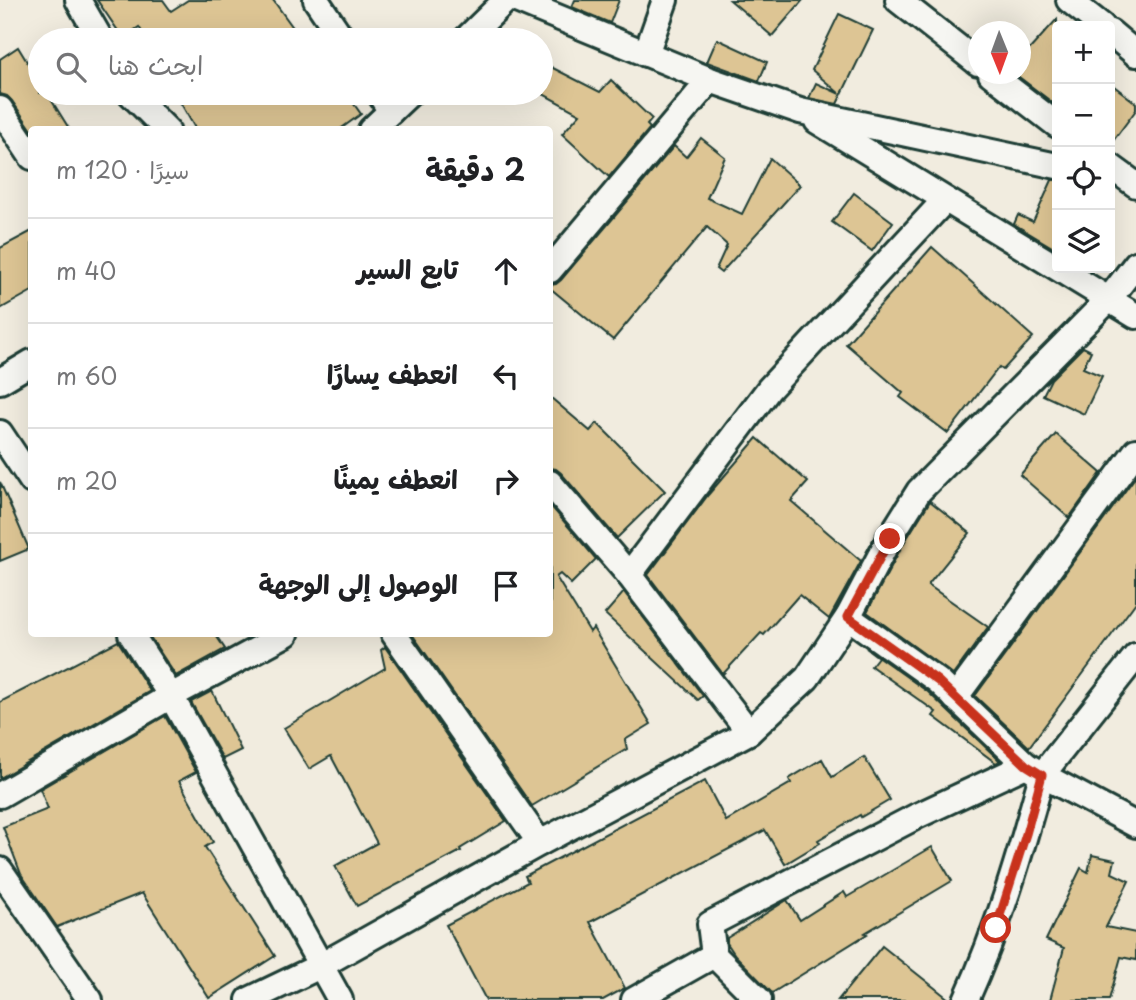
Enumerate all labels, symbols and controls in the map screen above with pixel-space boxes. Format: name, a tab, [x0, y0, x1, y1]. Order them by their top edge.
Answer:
north arrow	[968, 21, 1031, 84]
map controls	[1052, 21, 1115, 273]
button: +	[1052, 21, 1115, 84]
search box	[28, 28, 553, 105]
text: ابحث هنا	[108, 45, 203, 84]
icon: search	[52, 48, 90, 86]
button: −	[1052, 84, 1115, 147]
text: 2 دقيقة	[425, 146, 525, 191]
button: locate	[1052, 147, 1115, 210]
text: سيرًا · 120 m	[56, 152, 189, 187]
button: layers	[1052, 210, 1115, 273]
text: تابع السير	[357, 249, 458, 288]
icon: ahead	[487, 252, 525, 290]
text: 40 m	[56, 253, 116, 288]
text: انعطف يسارًا	[327, 354, 458, 393]
icon: left	[487, 357, 525, 395]
text: 60 m	[56, 358, 117, 393]
text: انعطف يمينًا	[334, 459, 458, 498]
icon: right	[487, 462, 525, 500]
text: 20 m	[56, 463, 117, 498]
route end	[874, 523, 905, 554]
text: الوصول إلى الوجهة	[259, 564, 458, 603]
icon: arrive	[487, 567, 525, 605]
route start	[980, 912, 1011, 943]

